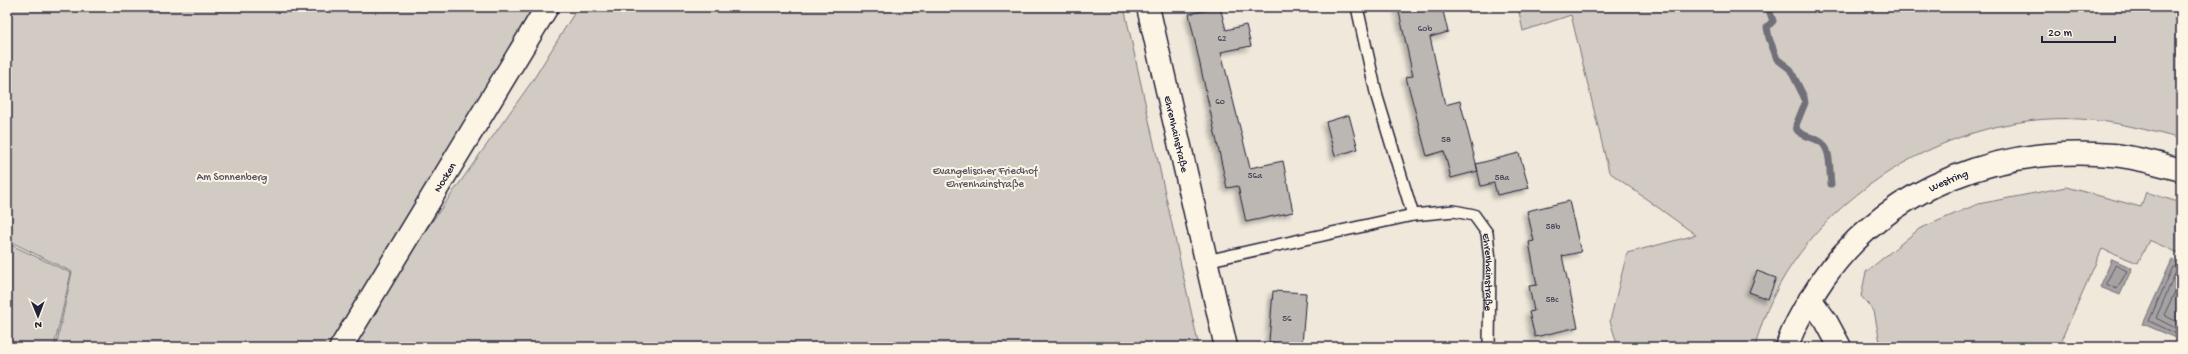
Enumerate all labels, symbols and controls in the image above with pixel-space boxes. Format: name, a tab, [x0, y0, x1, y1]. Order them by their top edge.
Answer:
scale bar	[2042, 18, 2115, 44]
house number: 60b	[1418, 24, 1432, 35]
text: 20 m	[2048, 27, 2073, 41]
house number: 62	[1218, 34, 1227, 45]
street label: Ehrenhainstraße	[1161, 95, 1190, 174]
house number: 60	[1215, 97, 1225, 108]
house number: 58	[1441, 135, 1451, 146]
street label: Nocken	[432, 160, 460, 195]
park label: Evangelischer Friedhof Ehrenhainstraße	[933, 165, 1039, 191]
street label: Westring	[1927, 168, 1970, 195]
house number: 56a	[1248, 171, 1263, 182]
park label: Am Sonnenberg	[197, 172, 267, 184]
house number: 58a	[1495, 173, 1510, 184]
house number: 58b	[1546, 222, 1560, 233]
street label: Ehrenhainstraße	[1479, 233, 1494, 311]
house number: 58c	[1546, 295, 1559, 306]
north arrow	[18, 296, 58, 336]
house number: 56	[1282, 314, 1292, 325]
text: N	[34, 318, 42, 330]

